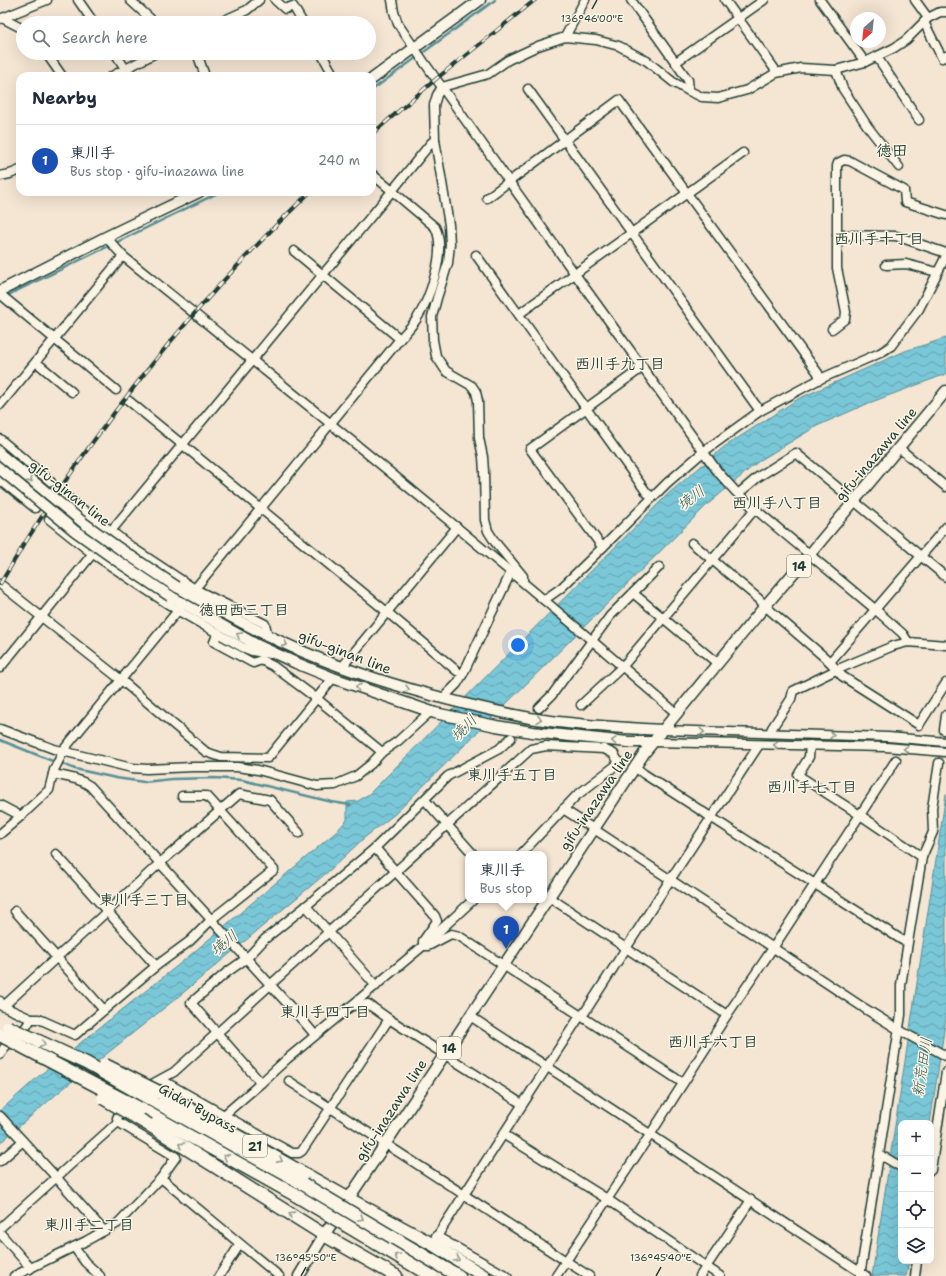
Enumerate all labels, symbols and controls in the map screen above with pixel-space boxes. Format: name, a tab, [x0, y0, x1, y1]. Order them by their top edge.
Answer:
text: 136°46'00"E	[561, 12, 623, 25]
north arrow	[850, 12, 886, 48]
search box	[16, 16, 376, 60]
icon: search	[30, 27, 52, 49]
text: Search here	[62, 28, 148, 48]
text: Nearby	[32, 87, 97, 109]
district label: 徳田	[876, 140, 908, 161]
text: 東川手	[70, 143, 115, 163]
text: 1	[42, 152, 48, 169]
text: 240 m	[318, 152, 360, 169]
text: Bus stop · gifu-inazawa line	[70, 163, 244, 180]
district label: 西川手十丁目	[834, 229, 924, 249]
district label: 西川手九丁目	[575, 354, 665, 374]
street label: gifu-inazawa line	[831, 403, 921, 505]
street label: gifu-ginan line	[26, 456, 114, 530]
one-way arrow	[25, 475, 33, 482]
water label: 境川	[673, 481, 709, 515]
district label: 西川手八丁目	[732, 493, 822, 513]
road number: 14	[787, 555, 811, 577]
district label: 徳田西三丁目	[199, 600, 289, 620]
street label: gifu-ginan line	[296, 626, 394, 678]
one-way arrow	[236, 632, 243, 640]
your location	[508, 635, 528, 655]
one-way arrow	[281, 639, 289, 647]
one-way arrow	[355, 683, 362, 691]
one-way arrow	[404, 684, 411, 692]
water label: 境川	[446, 710, 482, 746]
one-way arrow	[536, 714, 542, 723]
one-way arrow	[699, 727, 705, 736]
one-way arrow	[829, 731, 835, 740]
one-way arrow	[611, 736, 617, 745]
one-way arrow	[773, 741, 779, 749]
one-way arrow	[903, 744, 909, 753]
street label: gifu-inazawa line	[556, 746, 636, 854]
district label: 東川手五丁目	[467, 765, 557, 785]
district label: 西川手七丁目	[767, 777, 857, 797]
popup	[465, 851, 547, 903]
text: 東川手	[480, 860, 525, 880]
text: Bus stop	[480, 880, 532, 897]
district label: 東川手三丁目	[99, 890, 189, 910]
pin: 1	[493, 916, 519, 949]
water label: 境川	[206, 926, 242, 960]
district label: 東川手四丁目	[280, 1002, 370, 1022]
district label: 西川手六丁目	[668, 1032, 758, 1052]
water label: 新荒田川	[907, 1036, 937, 1098]
road number: 14	[437, 1037, 461, 1059]
one-way arrow	[39, 1039, 46, 1047]
street label: gifu-inazawa line	[351, 1056, 431, 1164]
street label: Gidai Bypass	[156, 1079, 241, 1137]
map controls	[898, 1120, 934, 1264]
button: +	[898, 1120, 934, 1156]
road number: 21	[243, 1135, 267, 1157]
one-way arrow	[178, 1142, 185, 1150]
one-way arrow	[223, 1154, 230, 1161]
one-way arrow	[276, 1156, 283, 1163]
button: −	[898, 1156, 934, 1192]
button: locate	[898, 1192, 934, 1228]
one-way arrow	[288, 1212, 295, 1219]
one-way arrow	[357, 1214, 364, 1221]
district label: 東川手二丁目	[44, 1215, 134, 1235]
button: layers	[898, 1228, 934, 1264]
text: 136°45'50"E	[275, 1251, 337, 1264]
text: 136°45'40"E	[630, 1251, 692, 1264]
one-way arrow	[394, 1253, 401, 1261]
one-way arrow	[453, 1254, 460, 1262]

